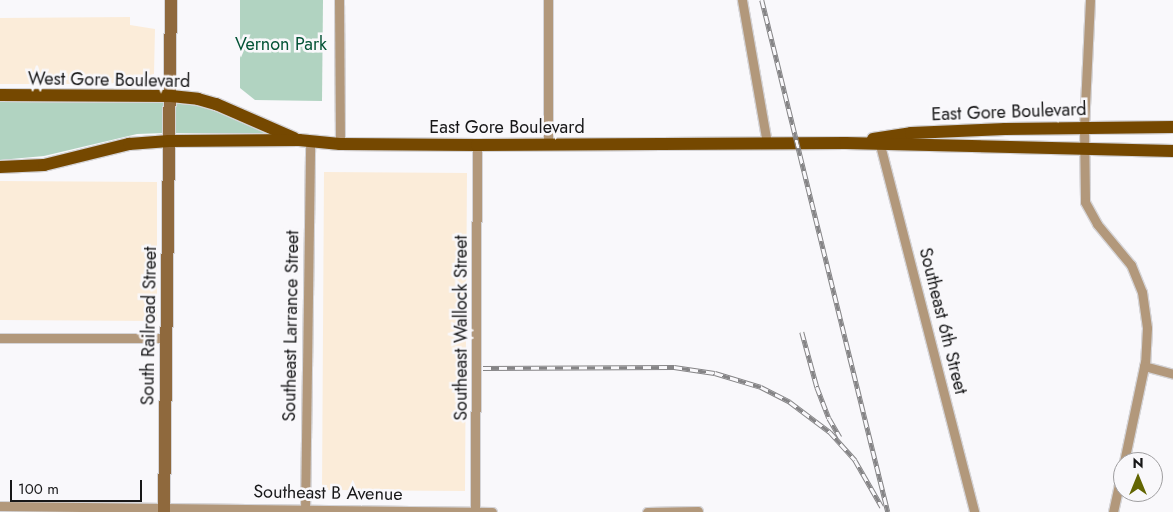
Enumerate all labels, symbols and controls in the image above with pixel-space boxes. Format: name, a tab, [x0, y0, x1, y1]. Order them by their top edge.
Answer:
park label: Vernon Park	[235, 33, 327, 55]
street label: West Gore Boulevard	[28, 68, 190, 92]
street label: East Gore Boulevard	[931, 98, 1087, 126]
street label: East Gore Boulevard	[429, 116, 585, 138]
street label: Southeast Larrance Street	[279, 230, 303, 422]
street label: Southeast Wallock Street	[450, 235, 472, 421]
street label: Southeast 6th Street	[914, 245, 972, 397]
street label: South Railroad Street	[137, 246, 161, 406]
north arrow	[1113, 452, 1163, 502]
text: N	[1132, 453, 1144, 473]
scale bar	[12, 470, 145, 502]
text: 100 m	[18, 478, 59, 500]
street label: Southeast B Avenue	[253, 481, 403, 505]

